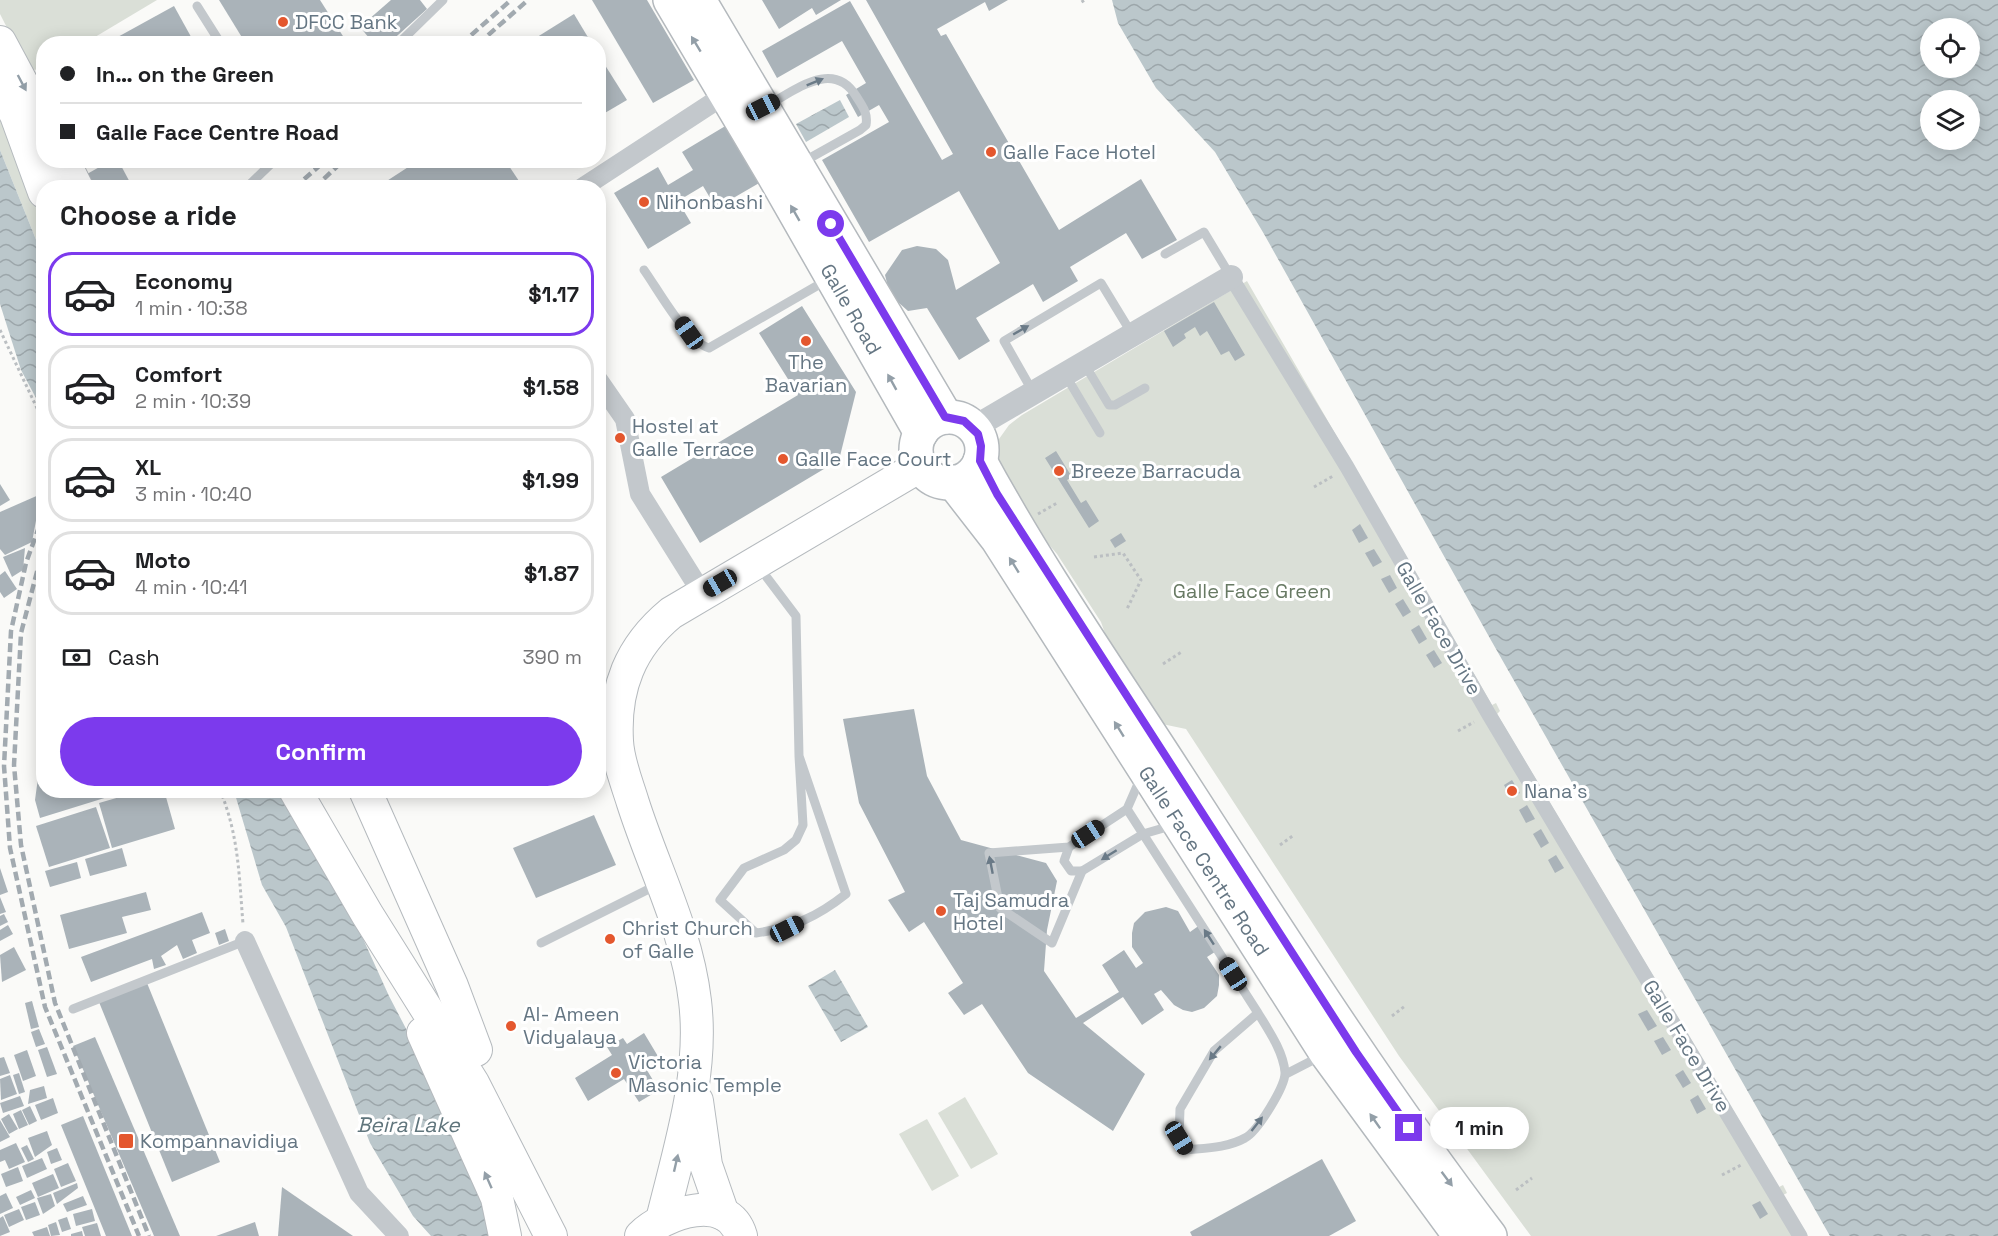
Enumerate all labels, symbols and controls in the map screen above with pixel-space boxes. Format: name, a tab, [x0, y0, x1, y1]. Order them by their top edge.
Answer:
place label: DFCC Bank	[295, 9, 398, 35]
marker: DFCC Bank	[276, 15, 290, 29]
map controls	[1920, 18, 1980, 150]
button: locate	[1920, 18, 1980, 78]
one-way arrow	[691, 36, 702, 52]
text: In… on the Green	[96, 60, 274, 88]
one-way arrow	[17, 74, 27, 91]
one-way arrow	[807, 76, 825, 86]
button: layers	[1920, 90, 1980, 150]
car	[743, 91, 783, 123]
text: Galle Face Centre Road	[96, 118, 339, 146]
place label: Galle Face Hotel	[1003, 139, 1156, 165]
marker: Galle Face Hotel	[984, 145, 998, 159]
place label: Nihonbashi	[656, 189, 763, 215]
marker: Nihonbashi	[637, 195, 651, 209]
text: Choose a ride	[60, 198, 237, 233]
one-way arrow	[790, 204, 800, 221]
route start	[817, 210, 844, 237]
street label: Galle Road	[815, 259, 887, 359]
icon: car	[63, 267, 117, 321]
text: Economy	[135, 267, 233, 295]
text: $1.17	[528, 280, 579, 308]
text: 1 min · 10:38	[135, 295, 248, 321]
car	[671, 313, 707, 353]
one-way arrow	[1013, 325, 1029, 336]
marker: The Bavarian	[799, 334, 813, 348]
place label: The Bavarian	[765, 349, 847, 398]
icon: car	[63, 360, 117, 414]
text: Comfort	[135, 360, 223, 388]
text: $1.58	[523, 373, 579, 401]
one-way arrow	[887, 373, 897, 390]
text: 2 min · 10:39	[135, 388, 251, 414]
place label: Hostel at Galle Terrace	[632, 413, 754, 462]
marker: Hostel at Galle Terrace	[613, 431, 627, 445]
place label: Galle Face Court	[795, 446, 951, 472]
marker: Galle Face Court	[776, 452, 790, 466]
icon: car	[63, 453, 117, 507]
text: XL	[135, 453, 161, 481]
place label: Breeze Barracuda	[1071, 458, 1241, 484]
marker: Breeze Barracuda	[1052, 464, 1066, 478]
text: $1.99	[522, 466, 579, 494]
text: 3 min · 10:40	[135, 481, 252, 507]
icon: car	[63, 546, 117, 600]
text: Moto	[135, 546, 191, 574]
street label: Galle Face Drive	[1390, 556, 1488, 700]
one-way arrow	[1009, 557, 1020, 573]
text: $1.87	[524, 559, 579, 587]
car	[700, 566, 740, 600]
text: 4 min · 10:41	[135, 574, 248, 600]
park label: Galle Face Green	[1173, 578, 1331, 604]
icon: cash	[60, 641, 93, 674]
text: Cash	[108, 643, 160, 671]
text: 390 m	[523, 644, 582, 670]
button: Confirm	[60, 717, 582, 786]
one-way arrow	[1114, 721, 1125, 738]
street label: Galle Face Centre Road	[1133, 761, 1275, 961]
place label: Nana's	[1524, 778, 1587, 804]
marker: Nana's	[1505, 784, 1519, 798]
car	[1068, 817, 1108, 851]
one-way arrow	[1101, 850, 1117, 861]
one-way arrow	[986, 855, 995, 874]
place label: Taj Samudra Hotel	[953, 887, 1069, 936]
marker: Taj Samudra Hotel	[934, 904, 948, 918]
car	[767, 913, 807, 945]
place label: Christ Church of Galle	[622, 915, 753, 964]
one-way arrow	[1204, 929, 1215, 945]
marker: Christ Church of Galle	[603, 932, 617, 946]
car	[1216, 954, 1250, 994]
street label: Galle Face Drive	[1637, 975, 1737, 1117]
place label: Al- Ameen Vidyalaya	[523, 1001, 620, 1050]
marker: Al- Ameen Vidyalaya	[504, 1019, 518, 1033]
one-way arrow	[1209, 1045, 1222, 1060]
place label: Victoria Masonic Temple	[628, 1049, 782, 1098]
marker: Victoria Masonic Temple	[609, 1066, 623, 1080]
callout: 1 min	[1430, 1107, 1529, 1149]
water label: Beira Lake	[356, 1111, 461, 1138]
one-way arrow	[1369, 1114, 1381, 1130]
route end	[1395, 1114, 1422, 1141]
text: 1 min	[1455, 1115, 1504, 1141]
one-way arrow	[1250, 1116, 1263, 1132]
car	[1162, 1118, 1196, 1158]
place label: Kompannavidiya	[140, 1128, 298, 1154]
marker: Kompannavidiya	[117, 1132, 135, 1150]
one-way arrow	[671, 1154, 681, 1172]
one-way arrow	[484, 1172, 493, 1189]
one-way arrow	[1440, 1172, 1452, 1187]

